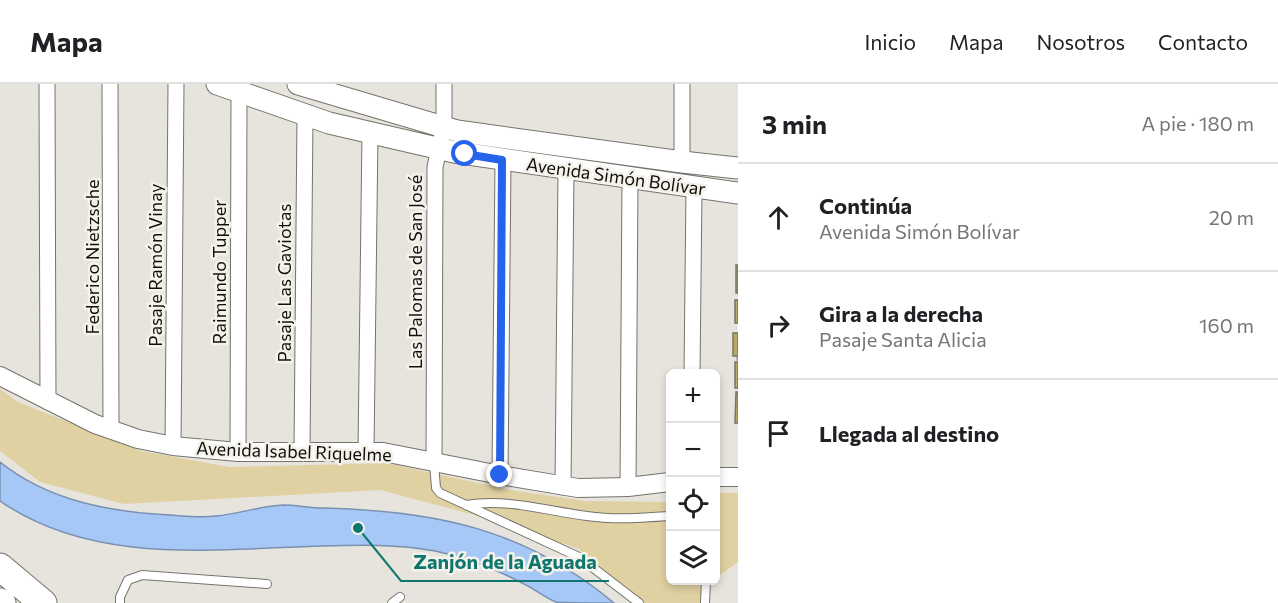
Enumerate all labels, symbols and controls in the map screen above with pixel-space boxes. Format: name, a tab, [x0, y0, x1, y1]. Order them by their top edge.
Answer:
text: Mapa	[30, 24, 103, 58]
text: Inicio	[864, 29, 916, 54]
text: Mapa	[949, 29, 1003, 54]
text: Nosotros	[1036, 29, 1125, 54]
text: Contacto	[1158, 29, 1248, 54]
text: 3 min	[762, 108, 827, 139]
text: A pie · 180 m	[1141, 111, 1254, 135]
route start	[451, 140, 477, 166]
street label: Avenida Simón Bolívar	[525, 153, 707, 199]
street label: Las Palomas de San José	[404, 175, 426, 369]
street label: Federico Nietzsche	[81, 179, 103, 335]
street label: Pasaje Ramón Vinay	[144, 183, 166, 347]
text: Continúa	[819, 192, 912, 219]
street label: Raimundo Tupper	[208, 200, 230, 344]
icon: ahead	[762, 201, 795, 234]
street label: Pasaje Las Gaviotas	[273, 203, 295, 363]
text: 20 m	[1209, 205, 1254, 229]
text: Avenida Simón Bolívar	[819, 219, 1020, 243]
text: Gira a la derecha	[819, 300, 983, 327]
icon: right	[762, 309, 795, 342]
text: 160 m	[1199, 313, 1254, 337]
text: Pasaje Santa Alicia	[819, 327, 987, 351]
map controls	[666, 369, 720, 585]
button: +	[666, 369, 720, 423]
icon: arrive	[762, 417, 795, 450]
text: Llegada al destino	[819, 420, 999, 447]
button: −	[666, 423, 720, 477]
street label: Avenida Isabel Riquelme	[196, 437, 392, 465]
route end	[486, 461, 512, 487]
button: locate	[666, 477, 720, 531]
button: layers	[666, 531, 720, 585]
callout: Zanjón de la Aguada	[401, 543, 609, 581]
text: Zanjón de la Aguada	[413, 549, 597, 573]

